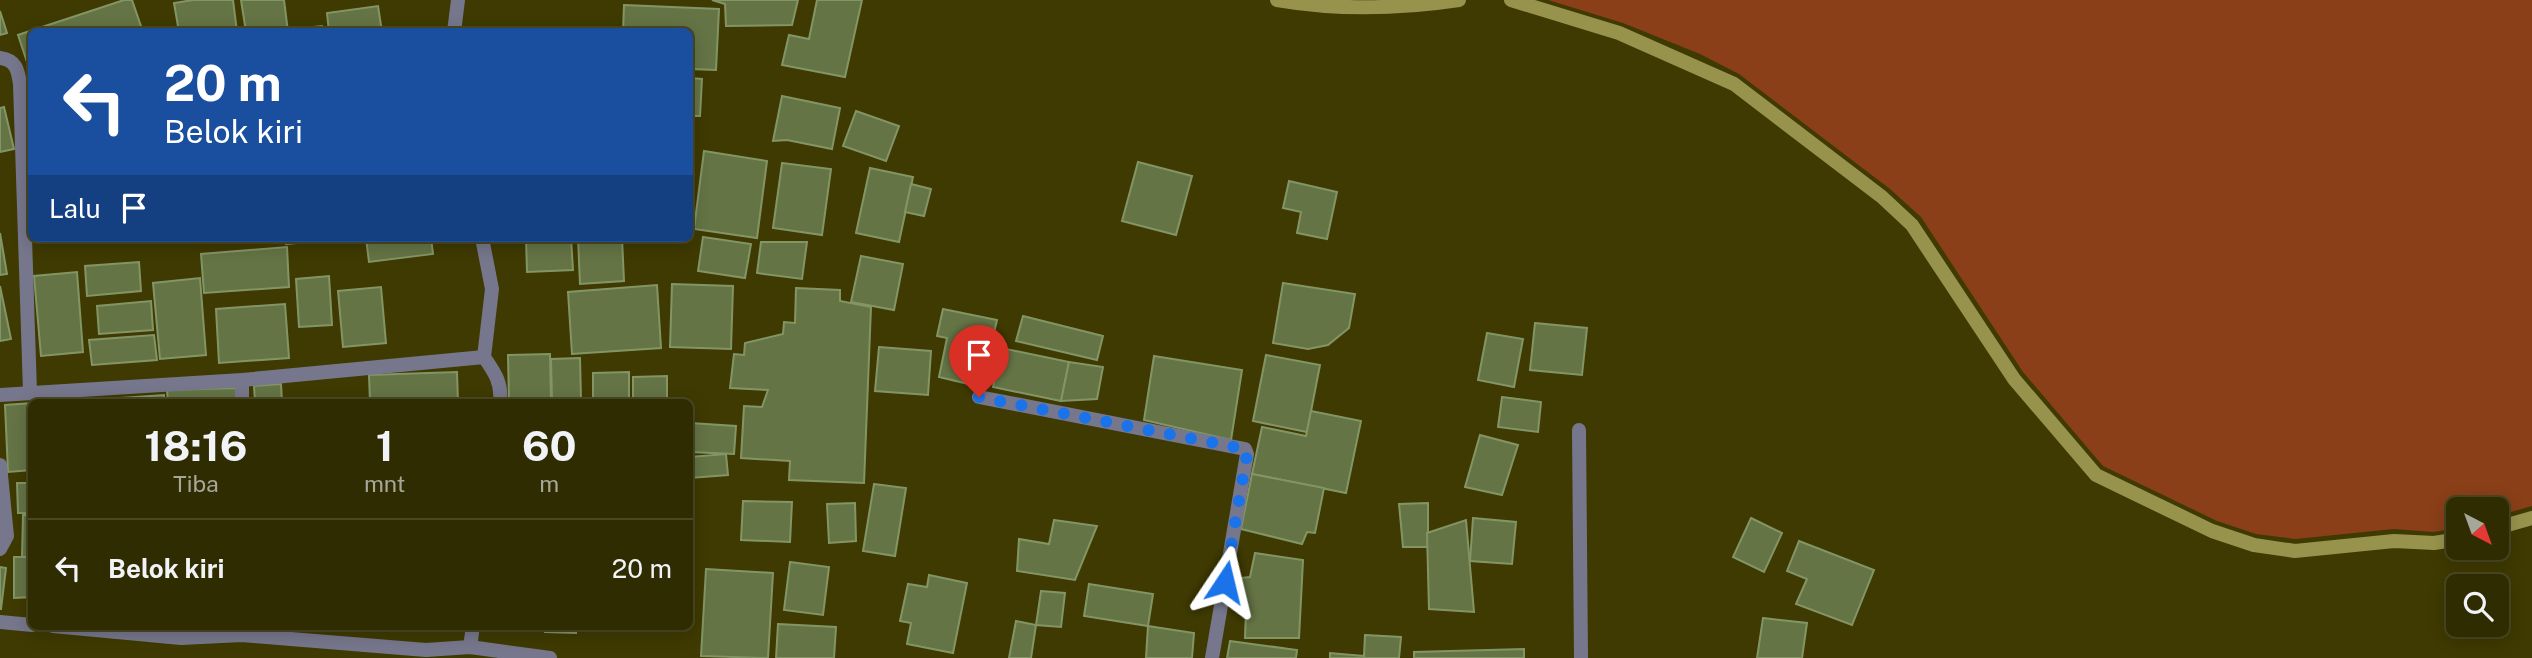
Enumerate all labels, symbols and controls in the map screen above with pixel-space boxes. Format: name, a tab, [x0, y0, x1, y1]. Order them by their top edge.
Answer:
text: 20 m	[164, 54, 282, 112]
icon: left	[49, 56, 140, 147]
text: Belok kiri	[164, 113, 303, 150]
icon: arrive	[115, 189, 153, 227]
text: Lalu	[49, 193, 101, 224]
pin	[949, 325, 1009, 397]
icon: arrive	[960, 336, 998, 374]
text: 18:16	[144, 421, 248, 470]
text: 1	[376, 421, 394, 470]
text: 60	[522, 421, 577, 470]
text: Tiba	[173, 470, 219, 497]
text: mnt	[364, 470, 406, 497]
text: m	[539, 470, 559, 497]
north arrow	[2446, 497, 2510, 560]
map controls	[2446, 497, 2509, 637]
position arrow	[1188, 545, 1262, 619]
icon: left	[49, 549, 87, 587]
text: Belok kiri	[108, 553, 224, 584]
text: 20 m	[612, 553, 672, 584]
button: search	[2446, 574, 2509, 637]

